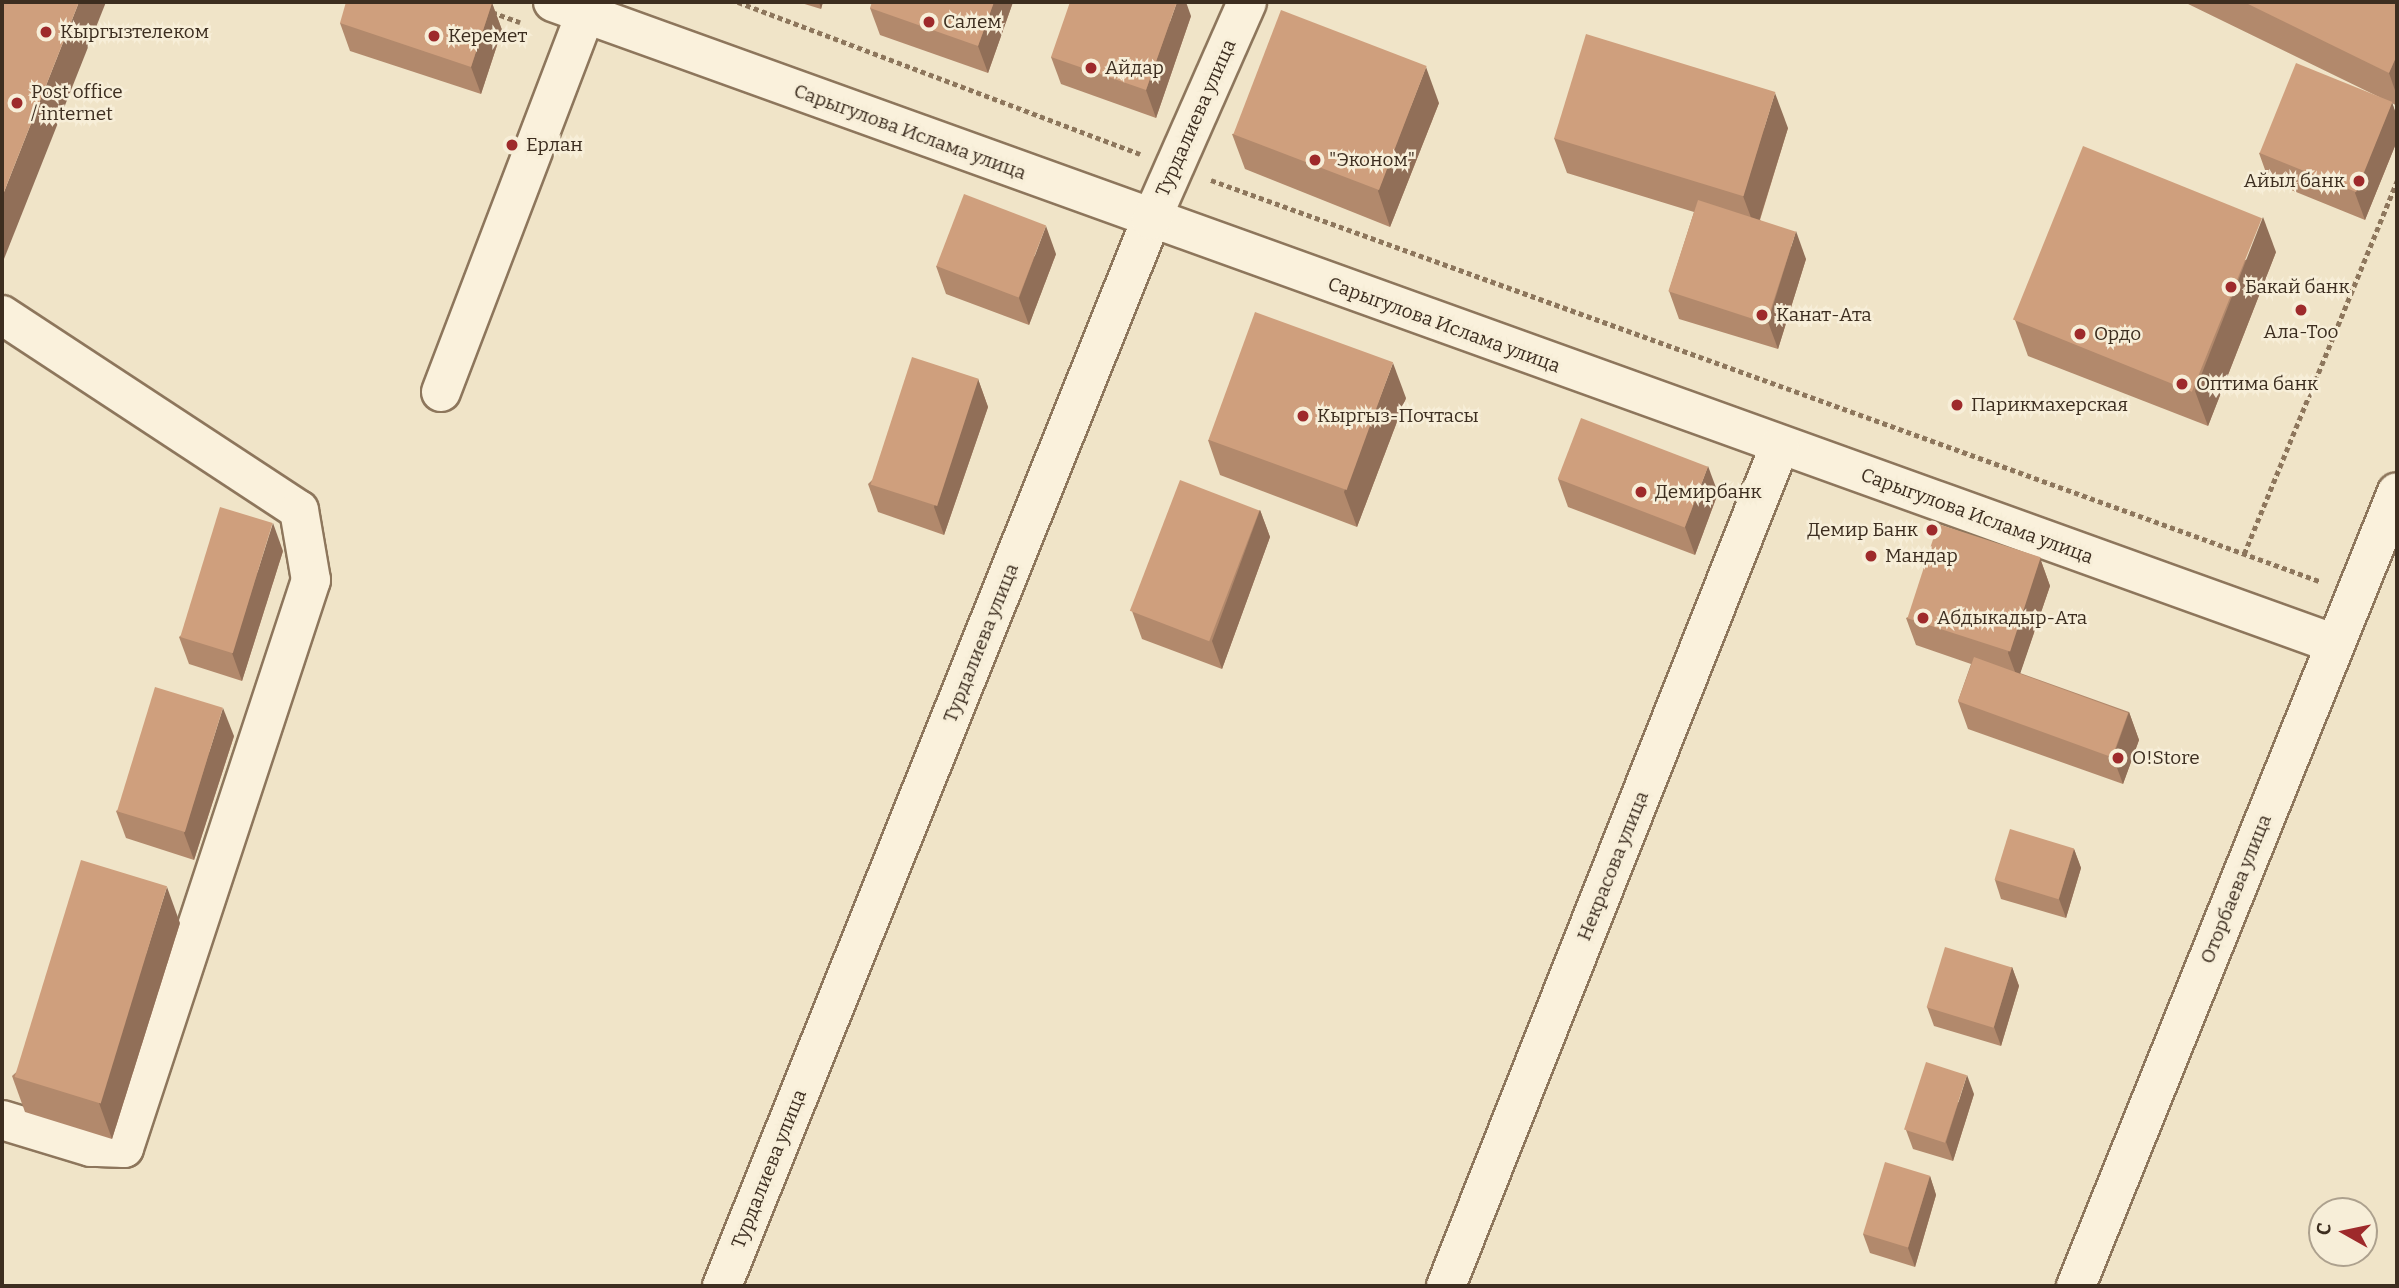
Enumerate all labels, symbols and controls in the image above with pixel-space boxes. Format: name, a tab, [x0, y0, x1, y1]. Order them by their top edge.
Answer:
place label: Салем	[943, 11, 1002, 33]
marker: Салем	[921, 14, 937, 30]
place label: Кыргызтелеком	[60, 21, 209, 43]
marker: Кыргызтелеком	[38, 24, 54, 40]
place label: Керемет	[448, 25, 527, 47]
marker: Керемет	[426, 28, 442, 44]
street label: Турдалиева улица	[1151, 36, 1241, 200]
place label: Айдар	[1105, 57, 1164, 79]
marker: Айдар	[1083, 60, 1099, 76]
street label: Сарыгулова Ислама улица	[791, 79, 1029, 185]
place label: Post office / internet	[31, 81, 123, 125]
marker: Post office / internet	[9, 95, 25, 111]
place label: Ерлан	[526, 134, 583, 156]
marker: Ерлан	[504, 137, 520, 153]
place label: "Эконом"	[1329, 149, 1415, 171]
marker: "Эконом"	[1307, 152, 1323, 168]
place label: Айыл банк	[2244, 170, 2345, 192]
marker: Айыл банк	[2351, 173, 2367, 189]
street label: Сарыгулова Ислама улица	[1325, 272, 1563, 378]
place label: Бакай банк	[2245, 276, 2350, 298]
marker: Бакай банк	[2223, 279, 2239, 295]
marker: Ала-Тоо	[2293, 302, 2309, 318]
place label: Канат-Ата	[1776, 304, 1872, 326]
marker: Канат-Ата	[1754, 307, 1770, 323]
place label: Ала-Тоо	[2264, 321, 2338, 343]
place label: Ордо	[2094, 323, 2141, 345]
marker: Ордо	[2072, 326, 2088, 342]
place label: Оптима банк	[2196, 373, 2318, 395]
marker: Оптима банк	[2174, 376, 2190, 392]
place label: Парикмахерская	[1971, 394, 2128, 416]
marker: Парикмахерская	[1949, 397, 1965, 413]
place label: Кыргыз-Почтасы	[1317, 405, 1479, 427]
marker: Кыргыз-Почтасы	[1295, 408, 1311, 424]
street label: Сарыгулова Ислама улица	[1858, 463, 2096, 569]
place label: Демирбанк	[1655, 481, 1762, 503]
marker: Демирбанк	[1633, 484, 1649, 500]
place label: Демир Банк	[1807, 519, 1918, 541]
marker: Демир Банк	[1924, 522, 1940, 538]
place label: Мандар	[1885, 545, 1958, 567]
marker: Мандар	[1863, 548, 1879, 564]
street label: Турдалиева улица	[939, 560, 1023, 726]
place label: Абдыкадыр-Ата	[1937, 607, 2087, 629]
marker: Абдыкадыр-Ата	[1915, 610, 1931, 626]
place label: O!Store	[2132, 747, 2200, 769]
marker: O!Store	[2110, 750, 2126, 766]
street label: Некрасова улица	[1573, 788, 1653, 944]
street label: Оторбаева улица	[2196, 811, 2276, 967]
street label: Турдалиева улица	[727, 1086, 811, 1252]
north arrow	[2308, 1197, 2378, 1267]
text: С	[2311, 1221, 2336, 1237]

